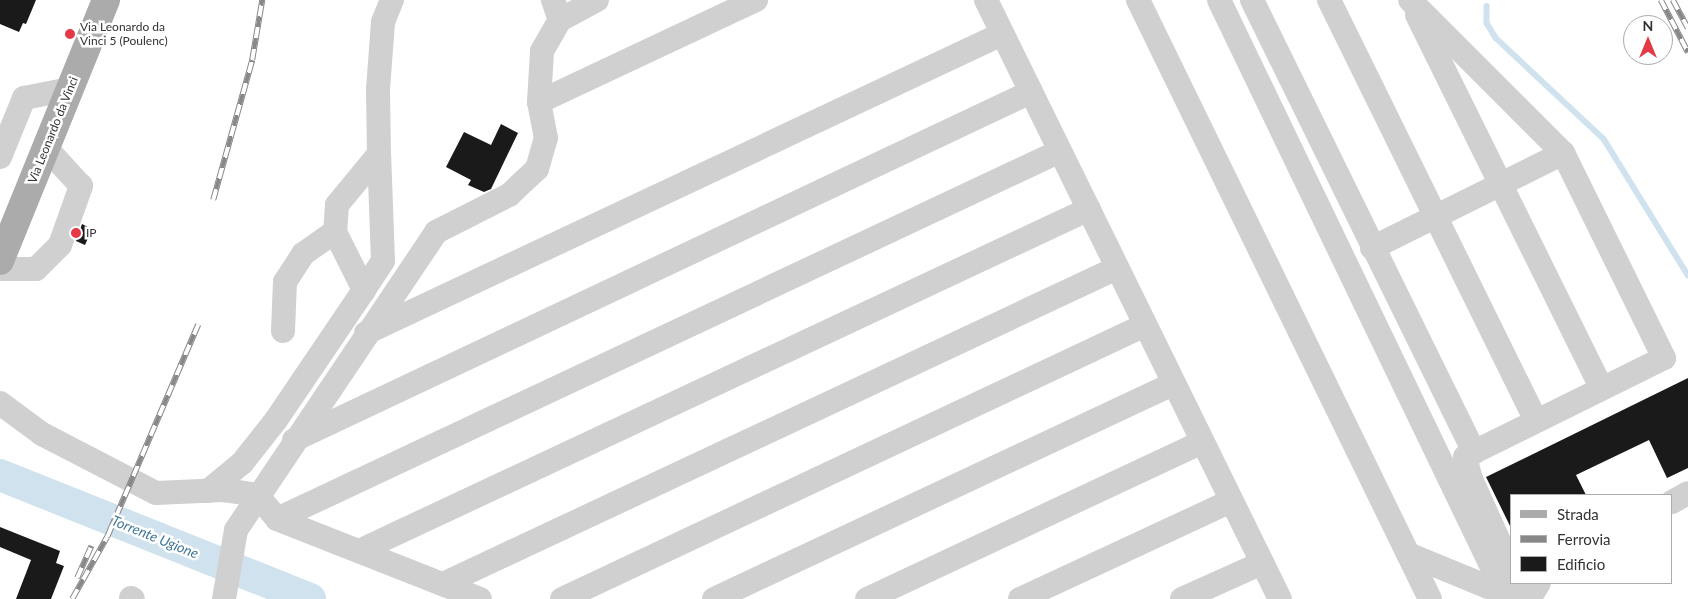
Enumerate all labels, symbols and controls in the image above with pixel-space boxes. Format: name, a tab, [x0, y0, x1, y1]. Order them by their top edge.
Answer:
north arrow	[1623, 15, 1673, 65]
text: N	[1643, 17, 1653, 34]
place label: Via Leonardo da Vinci 5 (Poulenc)	[80, 20, 168, 48]
marker: Via Leonardo da Vinci 5 (Poulenc)	[64, 28, 76, 40]
street label: Via Leonardo da Vinci	[25, 74, 81, 186]
place label: IP	[86, 226, 97, 240]
marker: IP	[70, 227, 82, 239]
legend	[1510, 494, 1673, 584]
text: Strada	[1557, 505, 1599, 523]
water label: Torrente Ugione	[109, 512, 201, 562]
text: Ferrovia	[1557, 530, 1610, 548]
text: Edificio	[1557, 555, 1605, 573]

